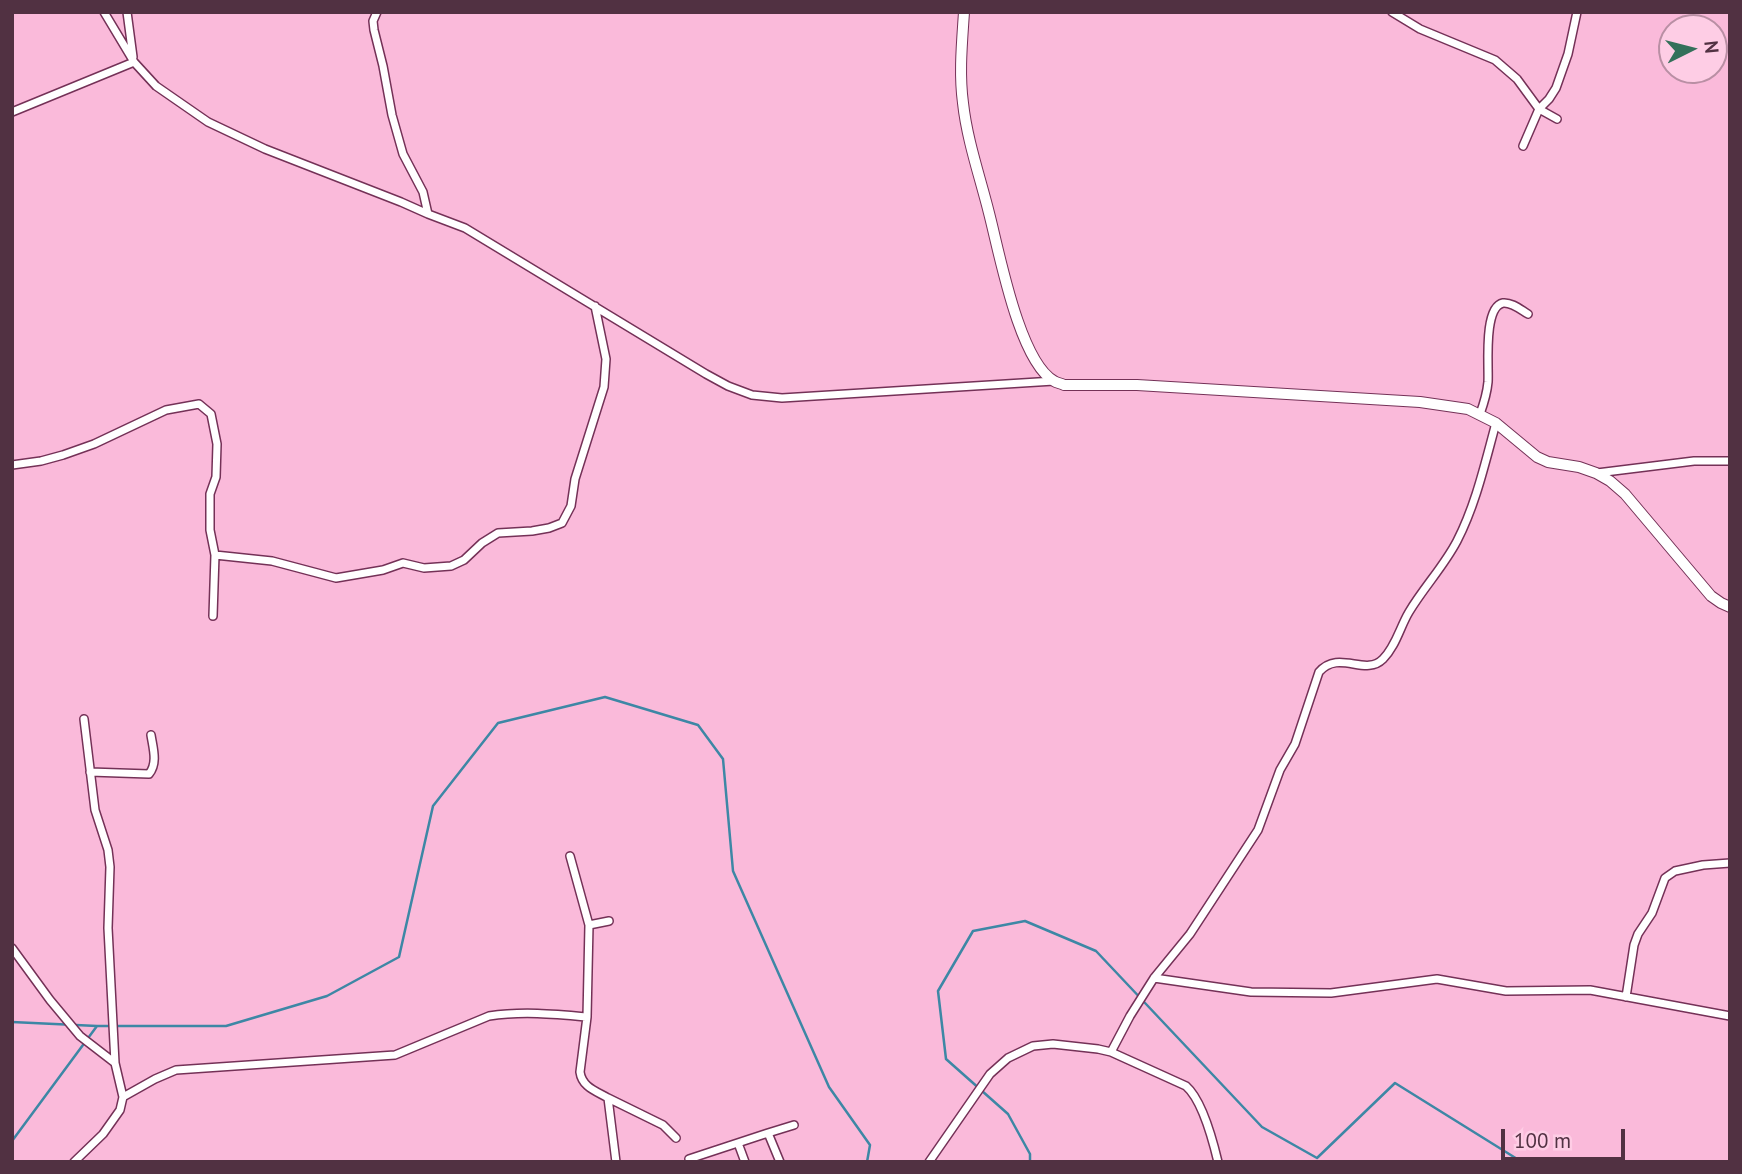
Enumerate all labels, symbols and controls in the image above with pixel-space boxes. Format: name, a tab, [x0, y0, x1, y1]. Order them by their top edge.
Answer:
north arrow	[1658, 14, 1728, 84]
text: N	[1699, 40, 1724, 54]
scale bar	[1504, 1114, 1628, 1158]
text: 100 m	[1514, 1127, 1571, 1154]

